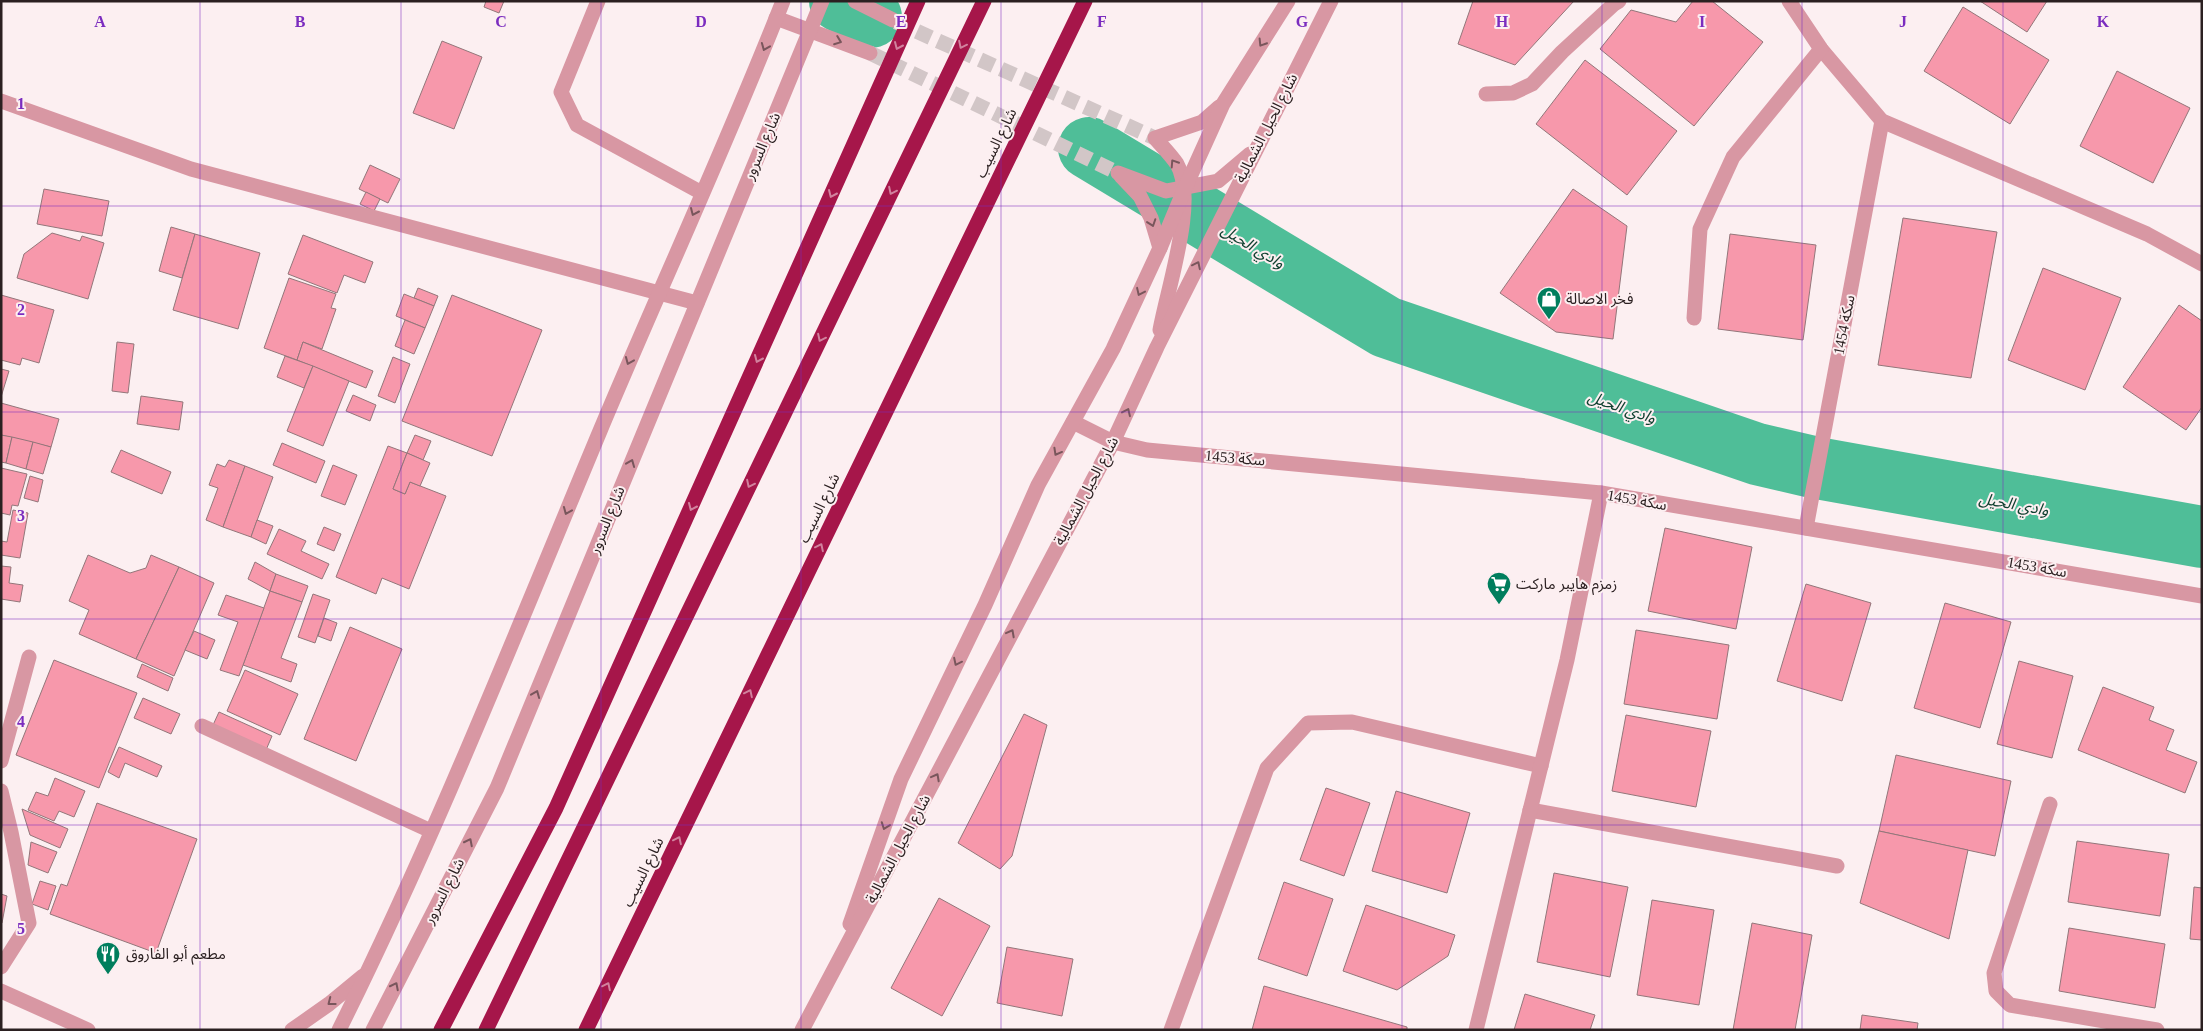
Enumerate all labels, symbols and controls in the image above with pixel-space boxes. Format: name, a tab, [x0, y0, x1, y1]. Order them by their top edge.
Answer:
text: A	[94, 13, 106, 30]
text: B	[295, 13, 306, 30]
text: C	[495, 13, 507, 30]
text: D	[695, 13, 707, 30]
text: E	[896, 13, 906, 30]
text: F	[1097, 13, 1107, 30]
text: G	[1296, 13, 1309, 30]
text: H	[1496, 13, 1509, 30]
text: I	[1699, 13, 1705, 30]
text: J	[1899, 13, 1907, 30]
text: K	[2097, 13, 2110, 30]
one-way arrow	[833, 35, 842, 45]
one-way arrow	[1259, 37, 1268, 46]
one-way arrow	[958, 40, 969, 49]
one-way arrow	[893, 41, 904, 50]
one-way arrow	[760, 42, 770, 50]
street label: شارع الحيل الشمالية	[1232, 71, 1304, 187]
text: 1	[17, 95, 25, 112]
street label: شارع السيب	[972, 105, 1023, 182]
street label: شارع السرور	[740, 110, 787, 184]
one-way arrow	[1171, 159, 1181, 168]
one-way arrow	[888, 186, 898, 195]
one-way arrow	[827, 189, 838, 198]
one-way arrow	[690, 207, 701, 216]
one-way arrow	[1146, 218, 1156, 227]
water label: وادي الحيل	[1216, 221, 1288, 275]
one-way arrow	[1191, 262, 1201, 271]
shop icon: فخر الاصالة	[1536, 286, 1562, 320]
one-way arrow	[1135, 287, 1146, 296]
place label: فخر الاصالة	[1566, 291, 1634, 308]
street label: سكة 1454	[1830, 294, 1858, 356]
text: 2	[17, 301, 25, 318]
one-way arrow	[817, 333, 827, 342]
one-way arrow	[754, 354, 765, 363]
one-way arrow	[625, 356, 636, 365]
water label: وادي الحيل	[1584, 387, 1658, 431]
one-way arrow	[1121, 408, 1131, 417]
street label: شارع الحيل الشمالية	[1051, 434, 1125, 550]
one-way arrow	[1053, 446, 1063, 455]
street label: سكة 1453	[1204, 447, 1266, 469]
one-way arrow	[625, 459, 635, 467]
street label: شارع السيب	[795, 470, 846, 547]
one-way arrow	[746, 479, 757, 488]
street label: شارع السرور	[586, 484, 632, 559]
street label: سكة 1453	[1606, 487, 1668, 513]
water label: وادي الحيل	[1977, 490, 2050, 523]
one-way arrow	[687, 502, 698, 511]
one-way arrow	[562, 506, 573, 515]
text: 3	[17, 507, 25, 524]
one-way arrow	[814, 543, 824, 552]
street label: سكة 1453	[2006, 554, 2068, 580]
supermarket icon: زمزم هايبر ماركت	[1486, 571, 1512, 605]
place label: زمزم هايبر ماركت	[1516, 576, 1617, 595]
one-way arrow	[1005, 630, 1015, 639]
one-way arrow	[953, 657, 964, 666]
one-way arrow	[529, 690, 540, 699]
one-way arrow	[743, 690, 753, 699]
text: 4	[17, 713, 25, 730]
one-way arrow	[930, 773, 940, 782]
street label: شارع الحيل الشمالية	[863, 792, 937, 908]
one-way arrow	[881, 822, 891, 830]
street label: شارع السيب	[619, 834, 670, 911]
one-way arrow	[672, 836, 682, 845]
one-way arrow	[463, 838, 473, 847]
street label: شارع السرور	[420, 855, 471, 929]
text: 5	[17, 920, 25, 937]
restaurant icon: مطعم أبو الفاروق	[95, 941, 121, 975]
place label: مطعم أبو الفاروق	[126, 945, 226, 965]
one-way arrow	[601, 982, 611, 991]
one-way arrow	[389, 983, 399, 992]
one-way arrow	[328, 997, 337, 1005]

